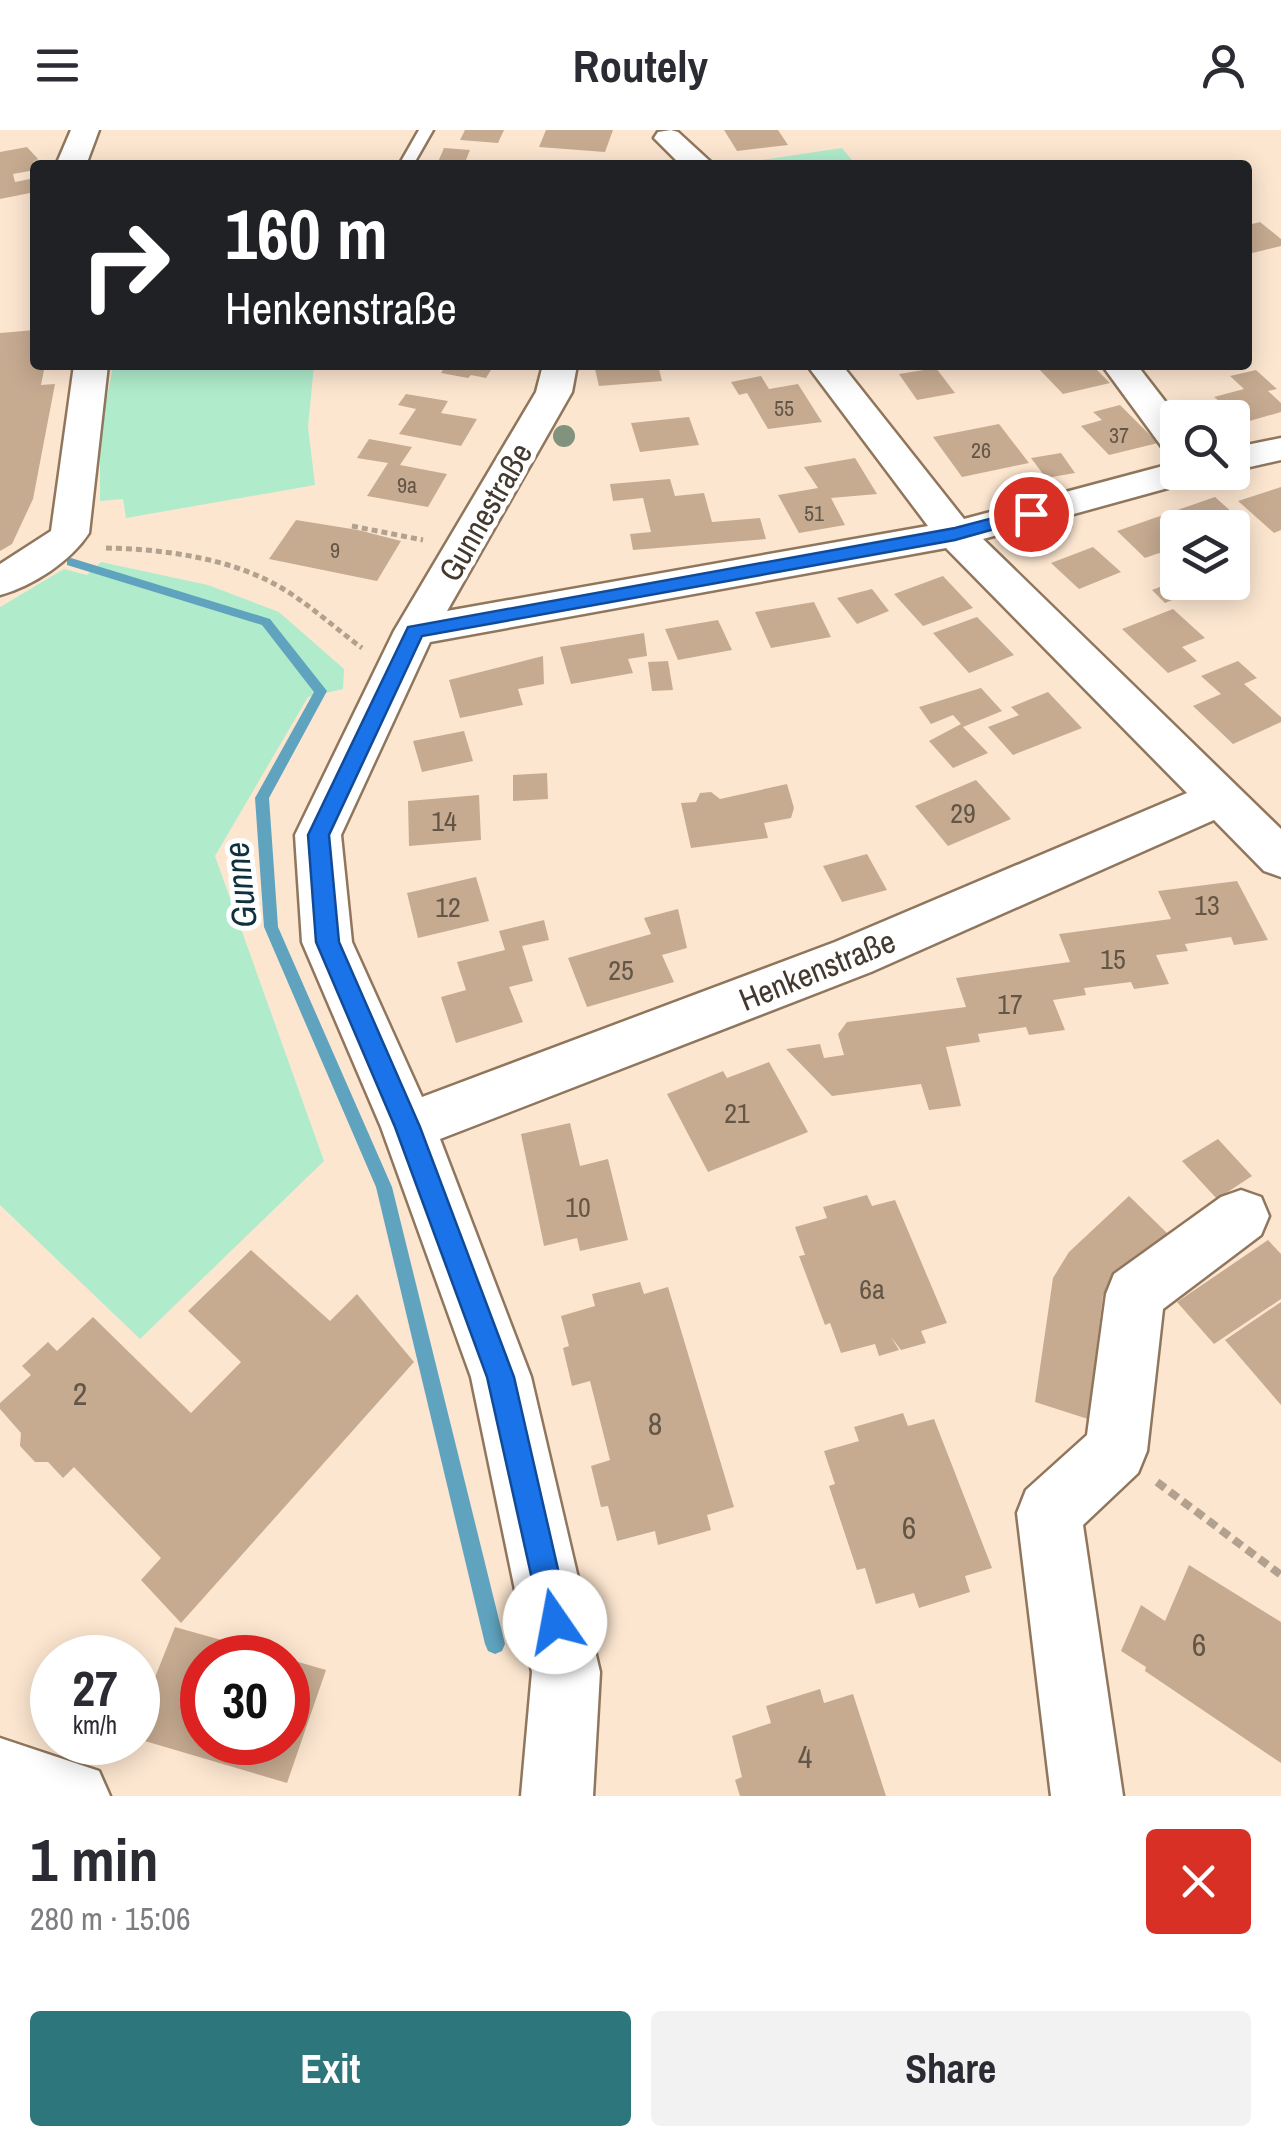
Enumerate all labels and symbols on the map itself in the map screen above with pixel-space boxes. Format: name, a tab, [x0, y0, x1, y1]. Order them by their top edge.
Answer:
house number: 55	[774, 393, 794, 423]
house number: 37	[1109, 420, 1129, 450]
street label: Gunnestraße	[428, 435, 542, 589]
house number: 26	[971, 435, 991, 465]
house number: 9a	[397, 470, 417, 500]
pin	[989, 472, 1074, 557]
house number: 51	[804, 498, 824, 528]
house number: 9	[330, 535, 340, 565]
house number: 29	[950, 794, 976, 832]
house number: 14	[431, 802, 457, 840]
water label: Gunne	[212, 840, 268, 930]
house number: 13	[1194, 886, 1220, 924]
house number: 12	[435, 888, 461, 926]
street label: Henkenstraße	[733, 919, 901, 1021]
house number: 15	[1100, 940, 1126, 978]
house number: 25	[608, 951, 634, 989]
house number: 17	[997, 985, 1023, 1023]
house number: 21	[724, 1094, 750, 1132]
house number: 10	[565, 1188, 591, 1226]
house number: 6a	[859, 1270, 885, 1308]
house number: 2	[73, 1372, 87, 1415]
house number: 8	[648, 1402, 662, 1445]
house number: 6	[902, 1506, 916, 1549]
position arrow	[503, 1570, 607, 1674]
house number: 6	[1192, 1623, 1206, 1666]
speed limit sign: 30	[180, 1635, 310, 1765]
house number: 4	[798, 1735, 812, 1778]

